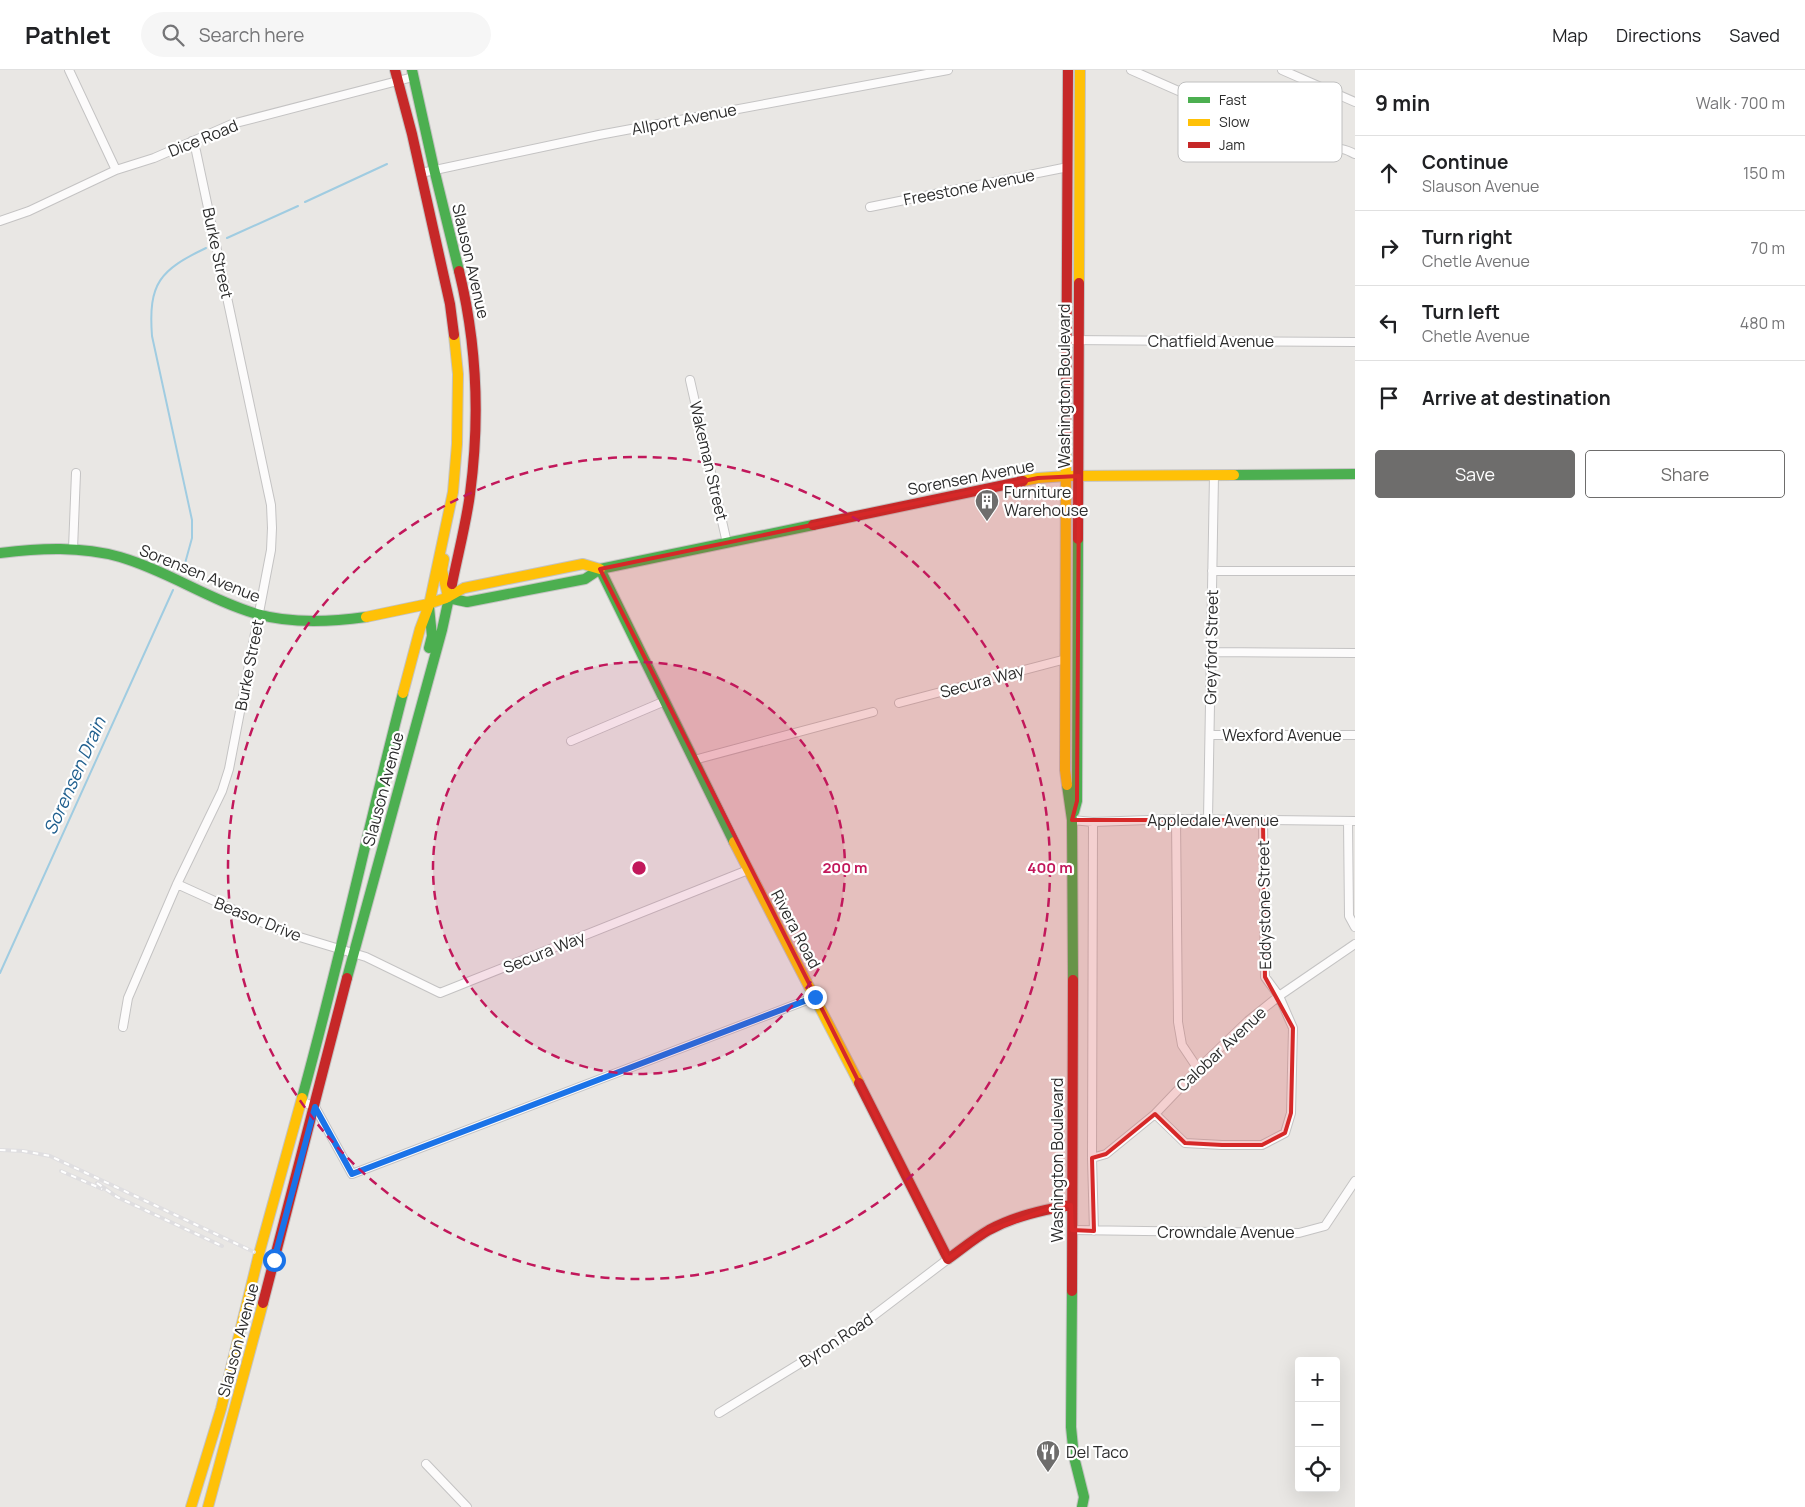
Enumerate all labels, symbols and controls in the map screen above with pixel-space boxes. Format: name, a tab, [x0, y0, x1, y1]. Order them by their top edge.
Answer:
search box	[141, 12, 491, 57]
text: Pathlet	[25, 18, 111, 51]
icon: search	[159, 21, 187, 49]
text: Search here	[199, 22, 304, 48]
text: Map	[1552, 23, 1588, 47]
text: Directions	[1616, 23, 1701, 47]
text: Saved	[1729, 23, 1780, 47]
legend	[1178, 82, 1342, 162]
text: 9 min	[1375, 89, 1430, 117]
text: Fast	[1219, 90, 1247, 109]
text: Walk · 700 m	[1696, 92, 1785, 114]
street label: Allport Avenue	[630, 98, 738, 140]
text: Slow	[1219, 112, 1250, 131]
street label: Dice Road	[165, 114, 241, 162]
text: Jam	[1219, 135, 1245, 154]
text: Continue	[1422, 149, 1508, 175]
icon: ahead	[1375, 159, 1403, 187]
text: 150 m	[1743, 162, 1785, 184]
street label: Freestone Avenue	[902, 164, 1036, 210]
text: Slauson Avenue	[1422, 175, 1539, 197]
street label: Slauson Avenue	[447, 201, 495, 321]
street label: Burke Street	[198, 206, 238, 300]
text: Turn right	[1422, 224, 1512, 250]
icon: right	[1375, 234, 1403, 262]
text: 70 m	[1750, 237, 1785, 259]
text: Chetle Avenue	[1422, 250, 1530, 272]
text: Turn left	[1422, 299, 1500, 325]
street label: Washington Boulevard	[1053, 303, 1075, 469]
icon: left	[1375, 309, 1403, 337]
text: 480 m	[1740, 312, 1785, 334]
text: Chetle Avenue	[1422, 325, 1530, 347]
street label: Chatfield Avenue	[1148, 330, 1274, 352]
icon: arrive	[1375, 384, 1403, 412]
text: Arrive at destination	[1422, 385, 1611, 411]
street label: Wakeman Street	[685, 399, 733, 523]
button: Save	[1375, 450, 1575, 498]
button: Share	[1585, 450, 1785, 498]
street label: Sorensen Avenue	[906, 454, 1036, 500]
place label: Furniture Warehouse	[1004, 481, 1088, 521]
building icon: Furniture Warehouse	[974, 488, 1000, 522]
street label: Sorensen Avenue	[136, 539, 264, 607]
street label: Greyford Street	[1199, 589, 1223, 705]
street label: Burke Street	[229, 618, 269, 712]
street label: Secura Way	[938, 659, 1027, 703]
water label: Sorensen Drain	[37, 712, 111, 838]
street label: Wexford Avenue	[1222, 724, 1342, 746]
street label: Slauson Avenue	[357, 729, 409, 849]
street label: Appledale Avenue	[1147, 809, 1279, 831]
street label: Eddystone Street	[1252, 840, 1276, 970]
text: 200 m	[822, 857, 868, 878]
text: 400 m	[1027, 857, 1073, 878]
centre of rings	[630, 859, 648, 877]
street label: Rivera Road	[766, 886, 826, 972]
street label: Beasor Drive	[211, 892, 305, 946]
street label: Secura Way	[500, 925, 589, 978]
route end	[804, 986, 827, 1009]
street label: Calobar Avenue	[1171, 1002, 1271, 1096]
street label: Washington Boulevard	[1046, 1077, 1068, 1243]
street label: Crowndale Avenue	[1157, 1221, 1295, 1243]
route start	[263, 1249, 286, 1272]
street label: Slauson Avenue	[212, 1280, 264, 1400]
street label: Byron Road	[795, 1308, 877, 1372]
map controls	[1295, 1357, 1340, 1492]
button: +	[1295, 1357, 1340, 1402]
button: −	[1295, 1402, 1340, 1447]
restaurant icon: Del Taco	[1035, 1439, 1061, 1473]
place label: Del Taco	[1066, 1441, 1128, 1463]
button: locate	[1295, 1447, 1340, 1492]

